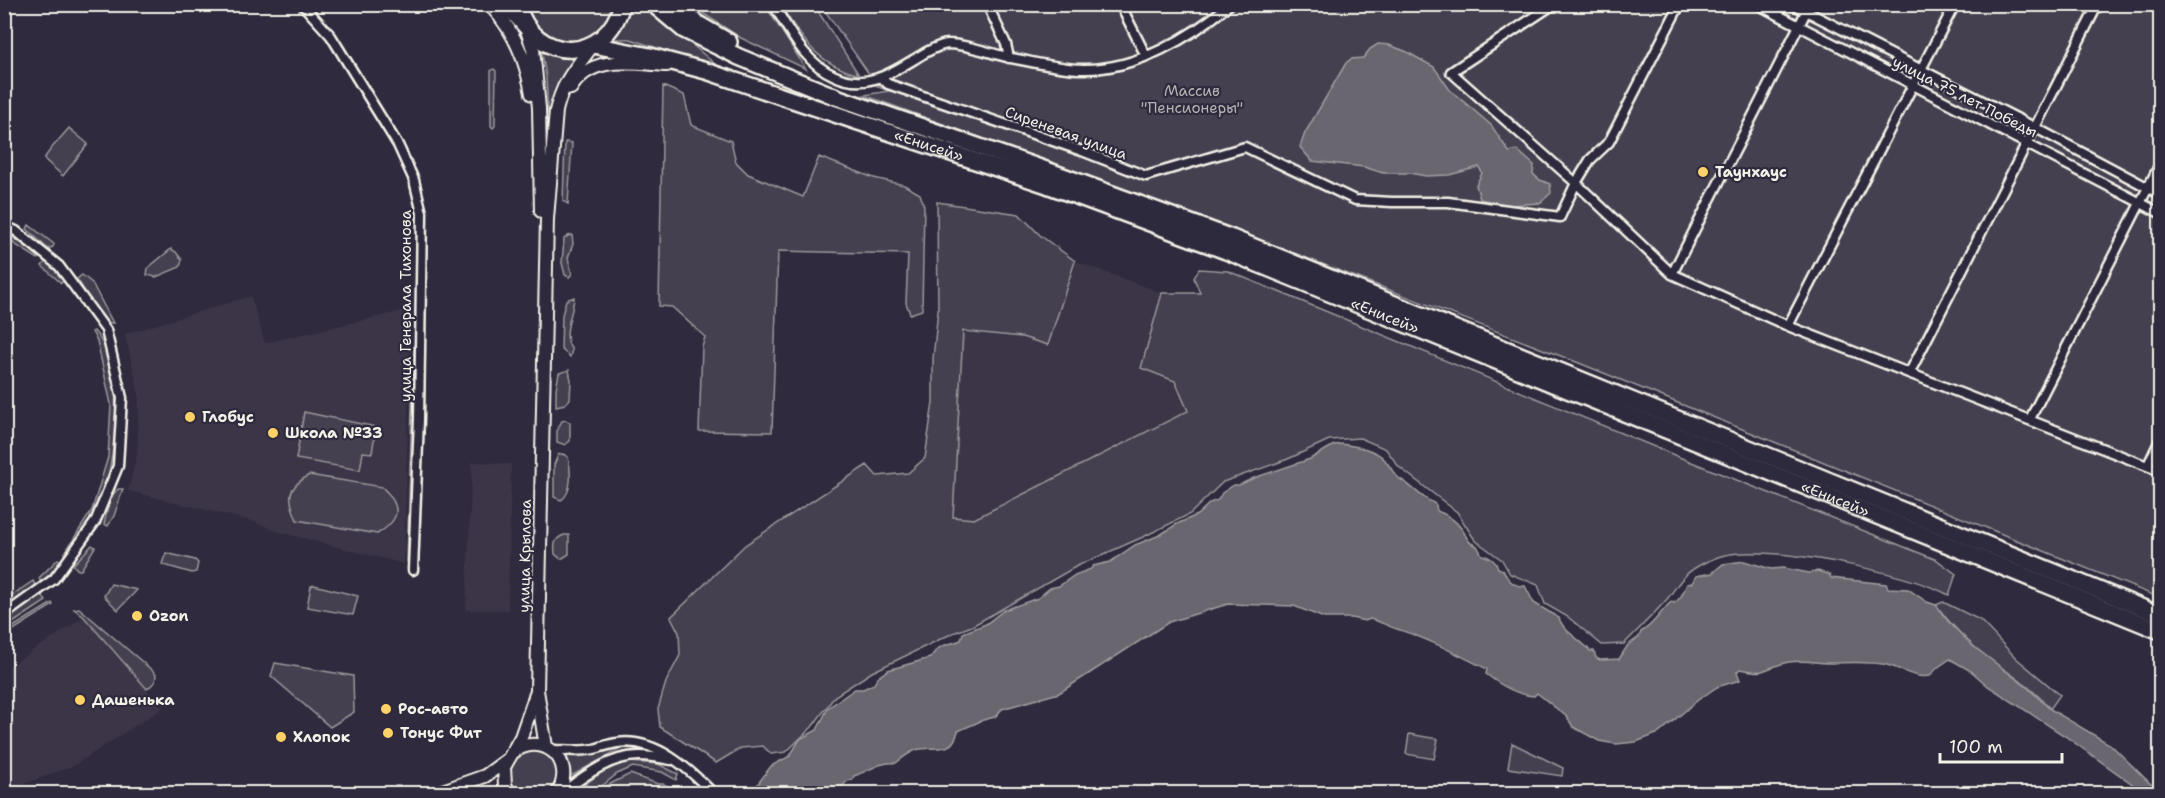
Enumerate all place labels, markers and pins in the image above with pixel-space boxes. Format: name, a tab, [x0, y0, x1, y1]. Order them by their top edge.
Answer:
place label: Таунхаус	[1715, 162, 1787, 182]
marker: Таунхаус	[1696, 165, 1710, 179]
place label: Глобус	[202, 407, 254, 427]
marker: Глобус	[183, 410, 197, 424]
place label: Школа №33	[285, 423, 382, 443]
marker: Школа №33	[266, 426, 280, 440]
place label: Ozon	[149, 606, 189, 626]
marker: Ozon	[130, 609, 144, 623]
place label: Дашенька	[92, 690, 175, 710]
marker: Дашенька	[73, 693, 87, 707]
place label: Рос-авто	[398, 699, 469, 719]
marker: Рос-авто	[379, 702, 393, 716]
place label: Тонус Фит	[400, 723, 482, 743]
marker: Тонус Фит	[381, 726, 395, 740]
place label: Хлопок	[293, 727, 351, 747]
marker: Хлопок	[274, 730, 288, 744]

